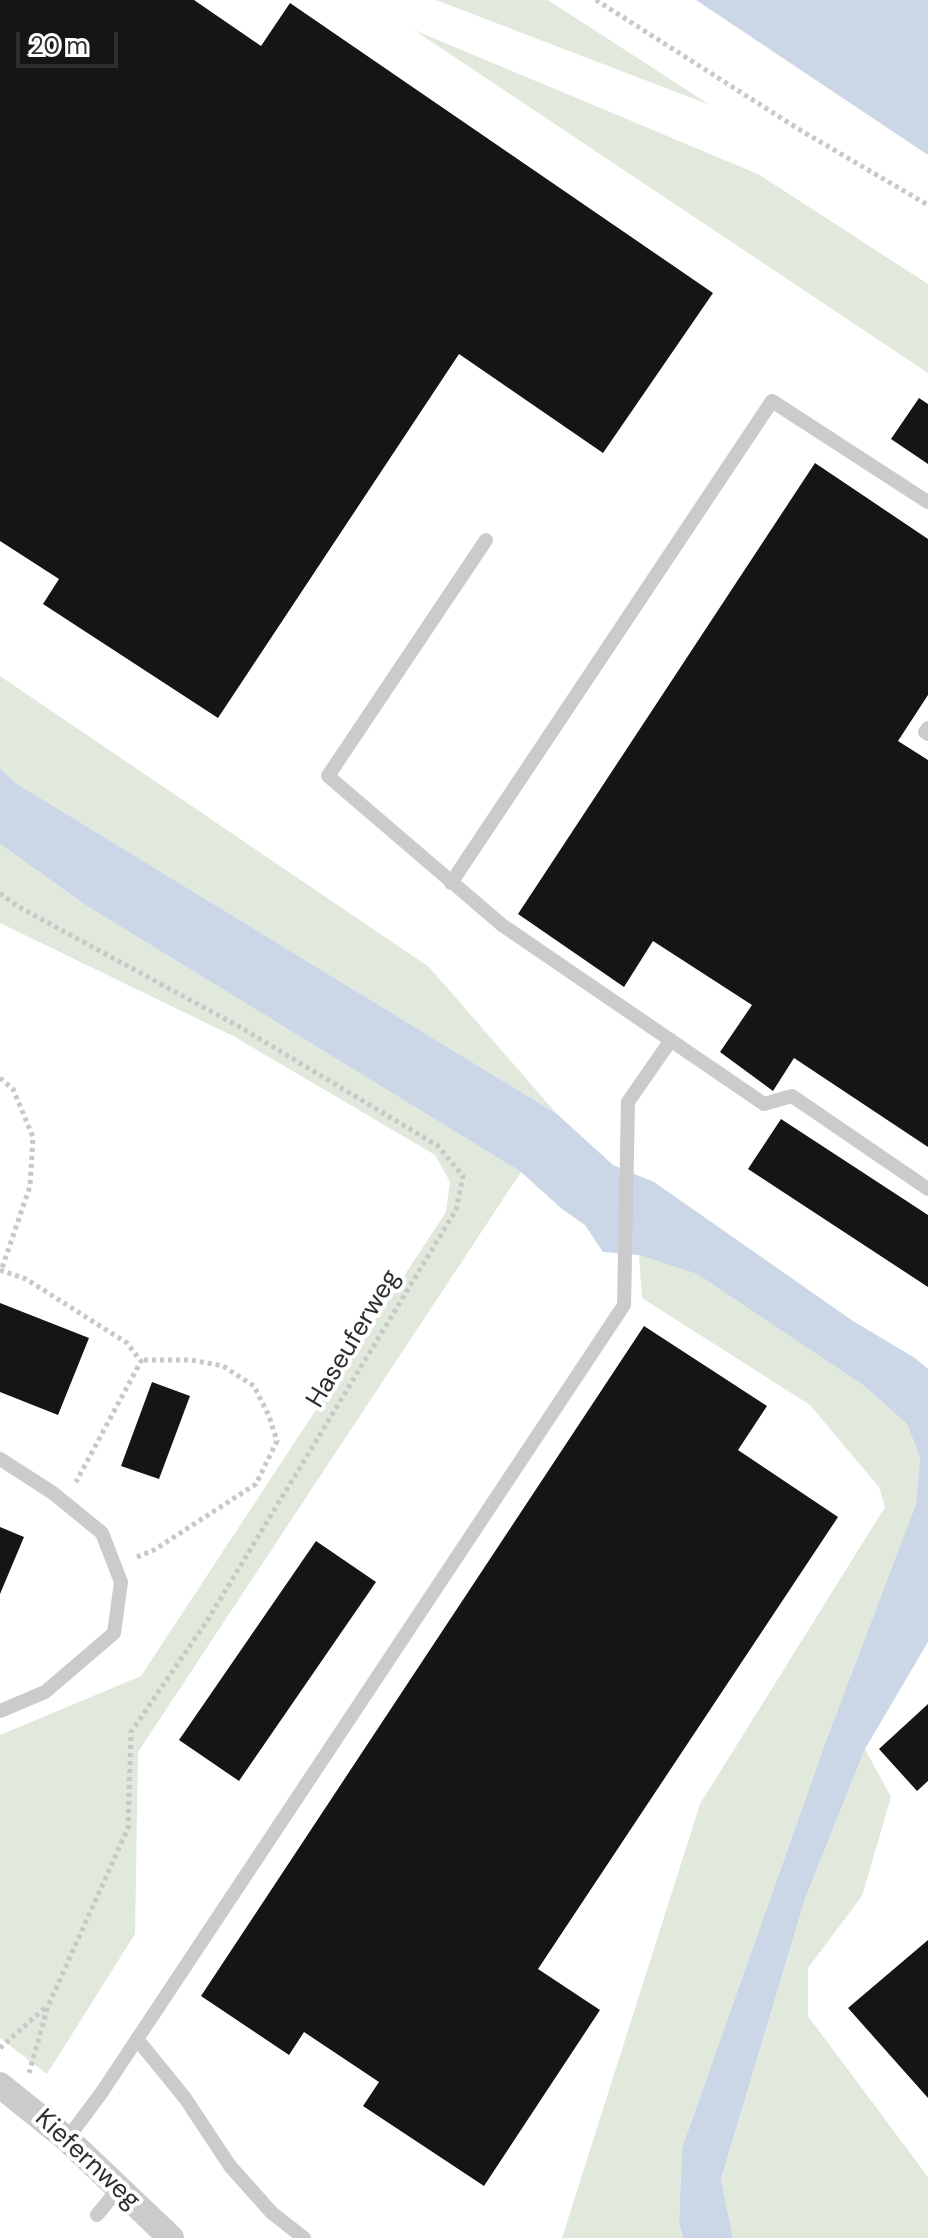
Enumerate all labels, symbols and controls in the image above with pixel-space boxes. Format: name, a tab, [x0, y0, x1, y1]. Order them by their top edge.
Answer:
scale bar	[20, 16, 122, 66]
text: 20 m	[30, 30, 88, 61]
street label: Haseuferweg	[301, 1264, 407, 1414]
street label: Kiefernweg	[28, 2103, 146, 2217]

